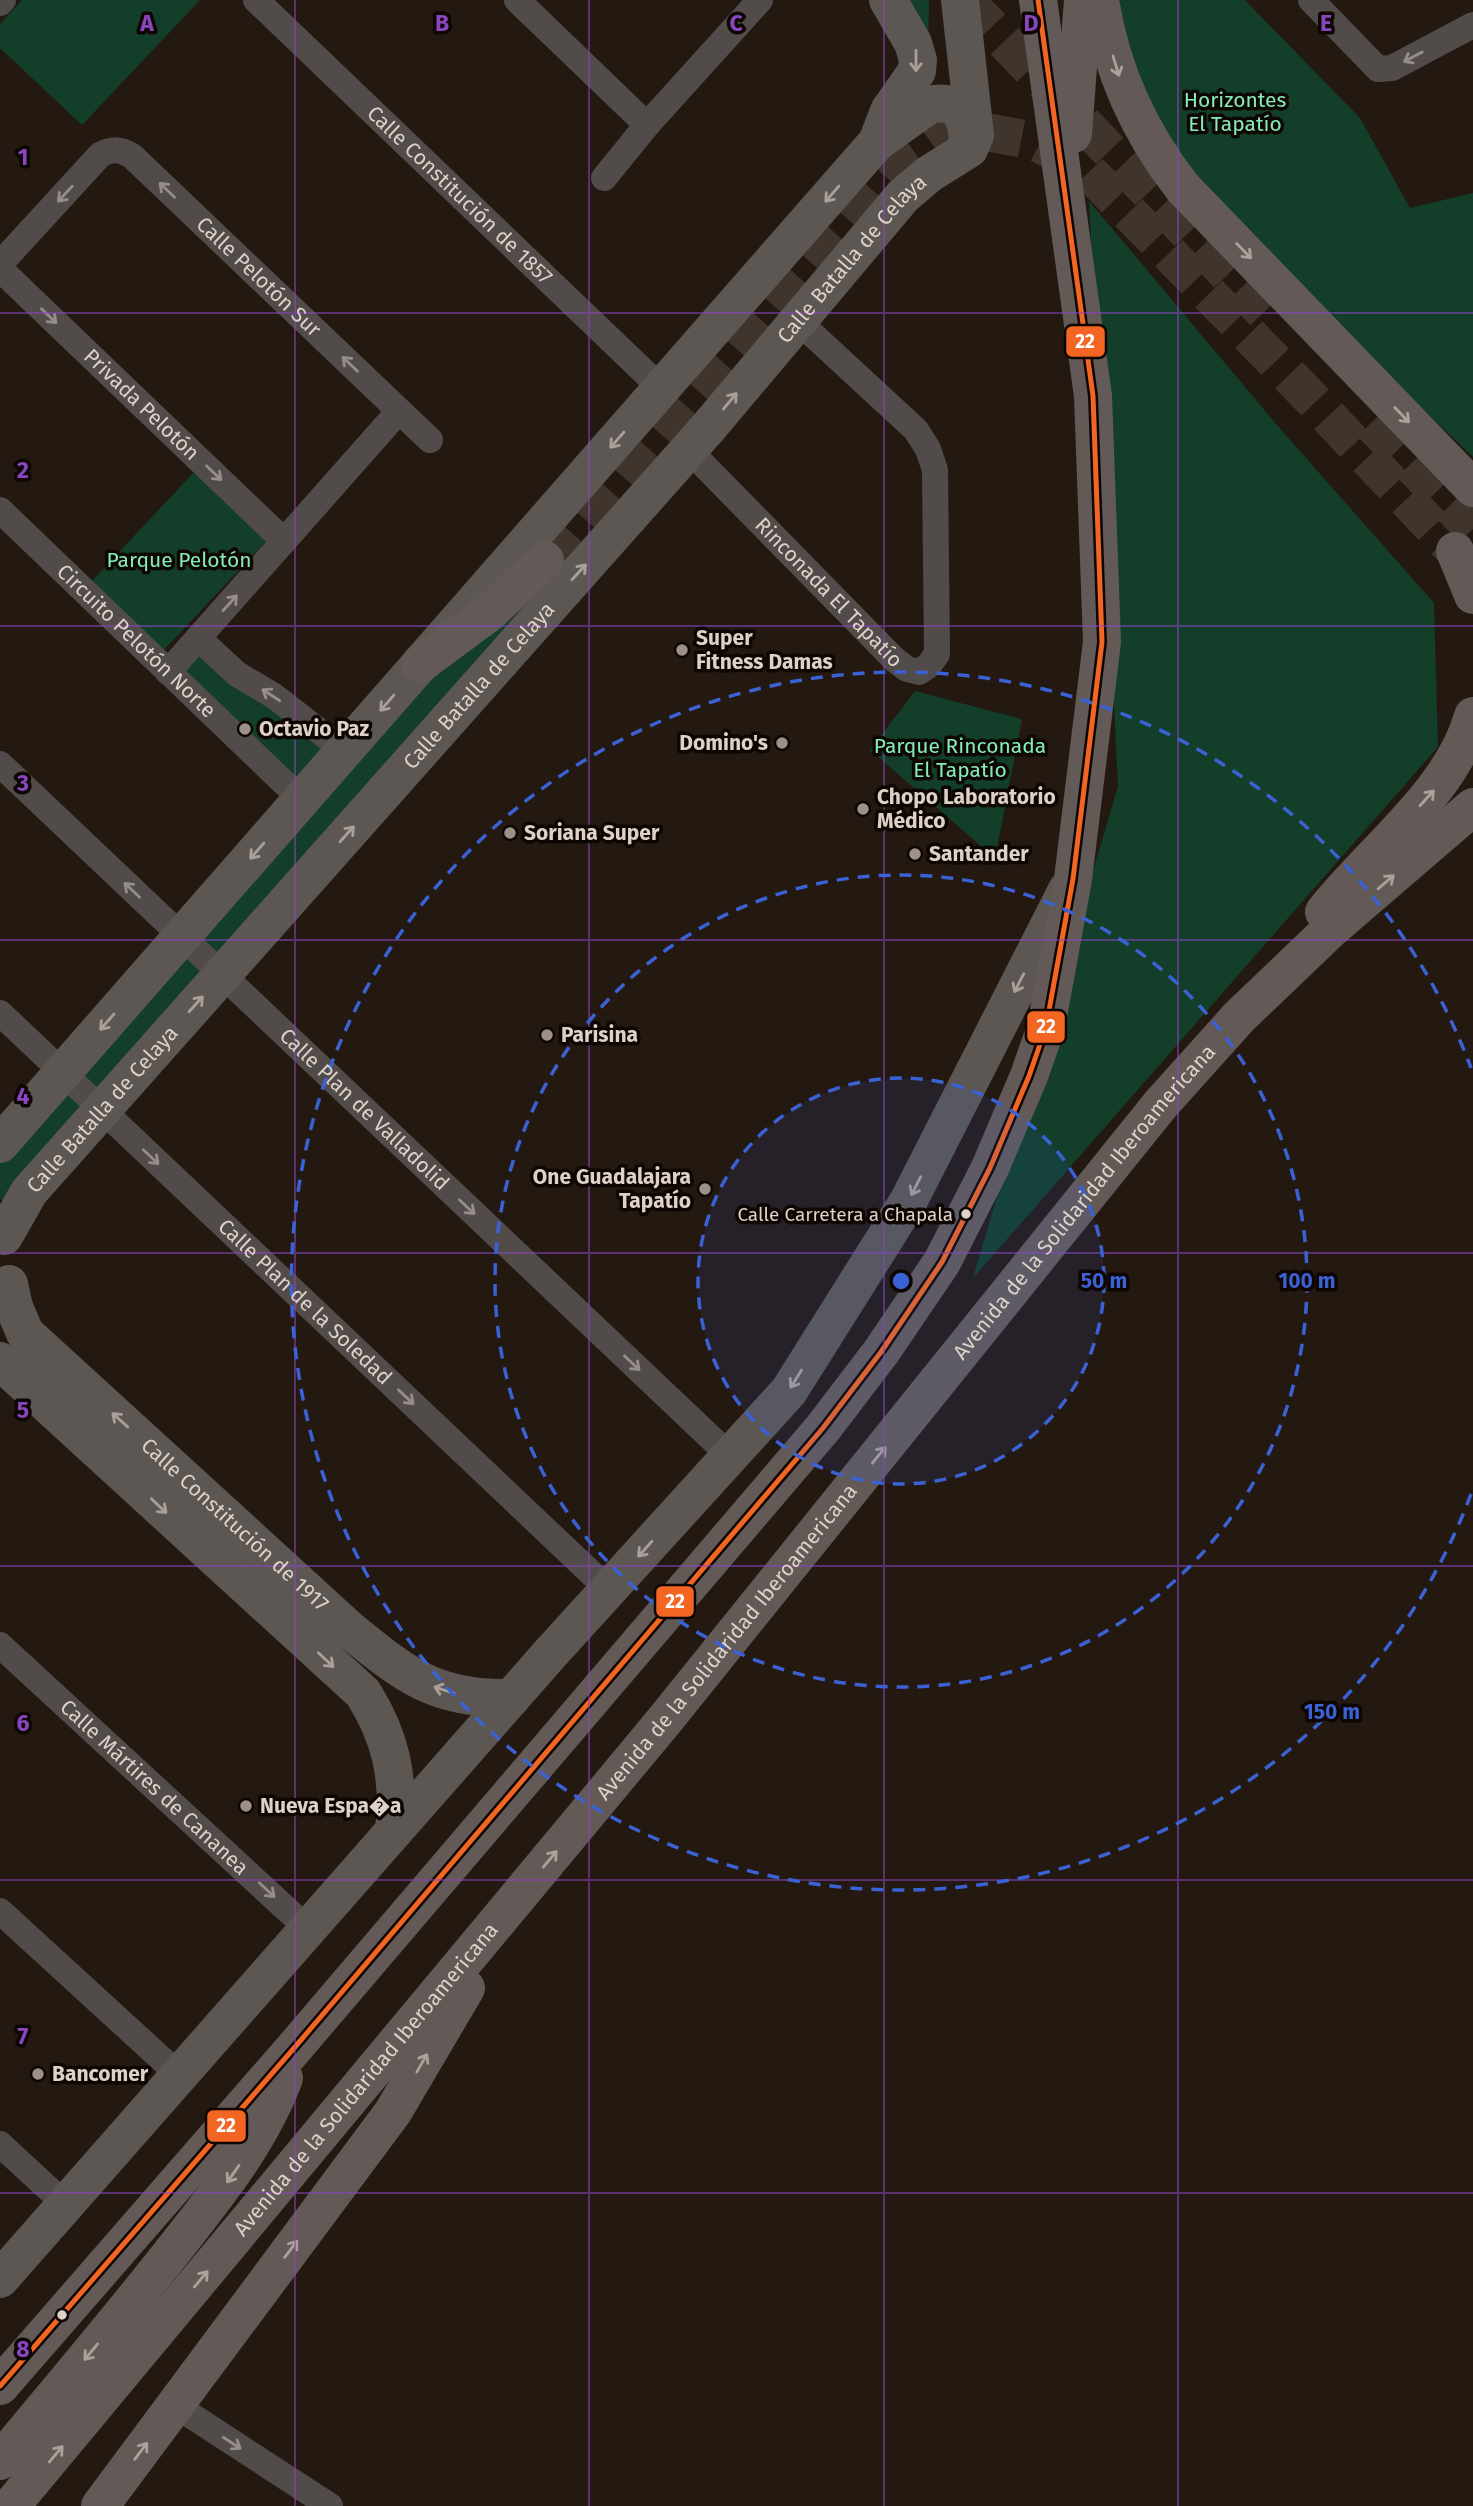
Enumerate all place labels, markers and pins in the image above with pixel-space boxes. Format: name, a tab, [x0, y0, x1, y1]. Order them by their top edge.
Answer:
place label: Super Fitness Damas	[696, 625, 833, 675]
marker: Super Fitness Damas	[674, 642, 690, 658]
place label: Octavio Paz	[259, 716, 370, 742]
marker: Octavio Paz	[237, 721, 253, 737]
place label: Domino's	[679, 730, 768, 756]
marker: Domino's	[774, 735, 790, 751]
place label: Chopo Laboratorio Médico	[877, 784, 1056, 834]
marker: Chopo Laboratorio Médico	[855, 801, 871, 817]
place label: Soriana Super	[524, 820, 660, 846]
marker: Soriana Super	[502, 825, 518, 841]
place label: Santander	[929, 841, 1029, 867]
marker: Santander	[907, 846, 923, 862]
place label: Parisina	[561, 1022, 638, 1048]
marker: Parisina	[539, 1027, 555, 1043]
place label: One Guadalajara Tapatío	[533, 1164, 691, 1214]
marker: One Guadalajara Tapatío	[697, 1181, 713, 1197]
place label: Calle Carretera a Chapala	[737, 1203, 953, 1226]
marker: Calle Carretera a Chapala	[959, 1207, 973, 1221]
centre of rings	[889, 1269, 913, 1293]
place label: Nueva Espa�a	[260, 1793, 402, 1819]
marker: Nueva Espa�a	[238, 1798, 254, 1814]
place label: Bancomer	[52, 2061, 149, 2087]
marker: Bancomer	[30, 2066, 46, 2082]
unlabelled marker	[55, 2308, 69, 2322]

